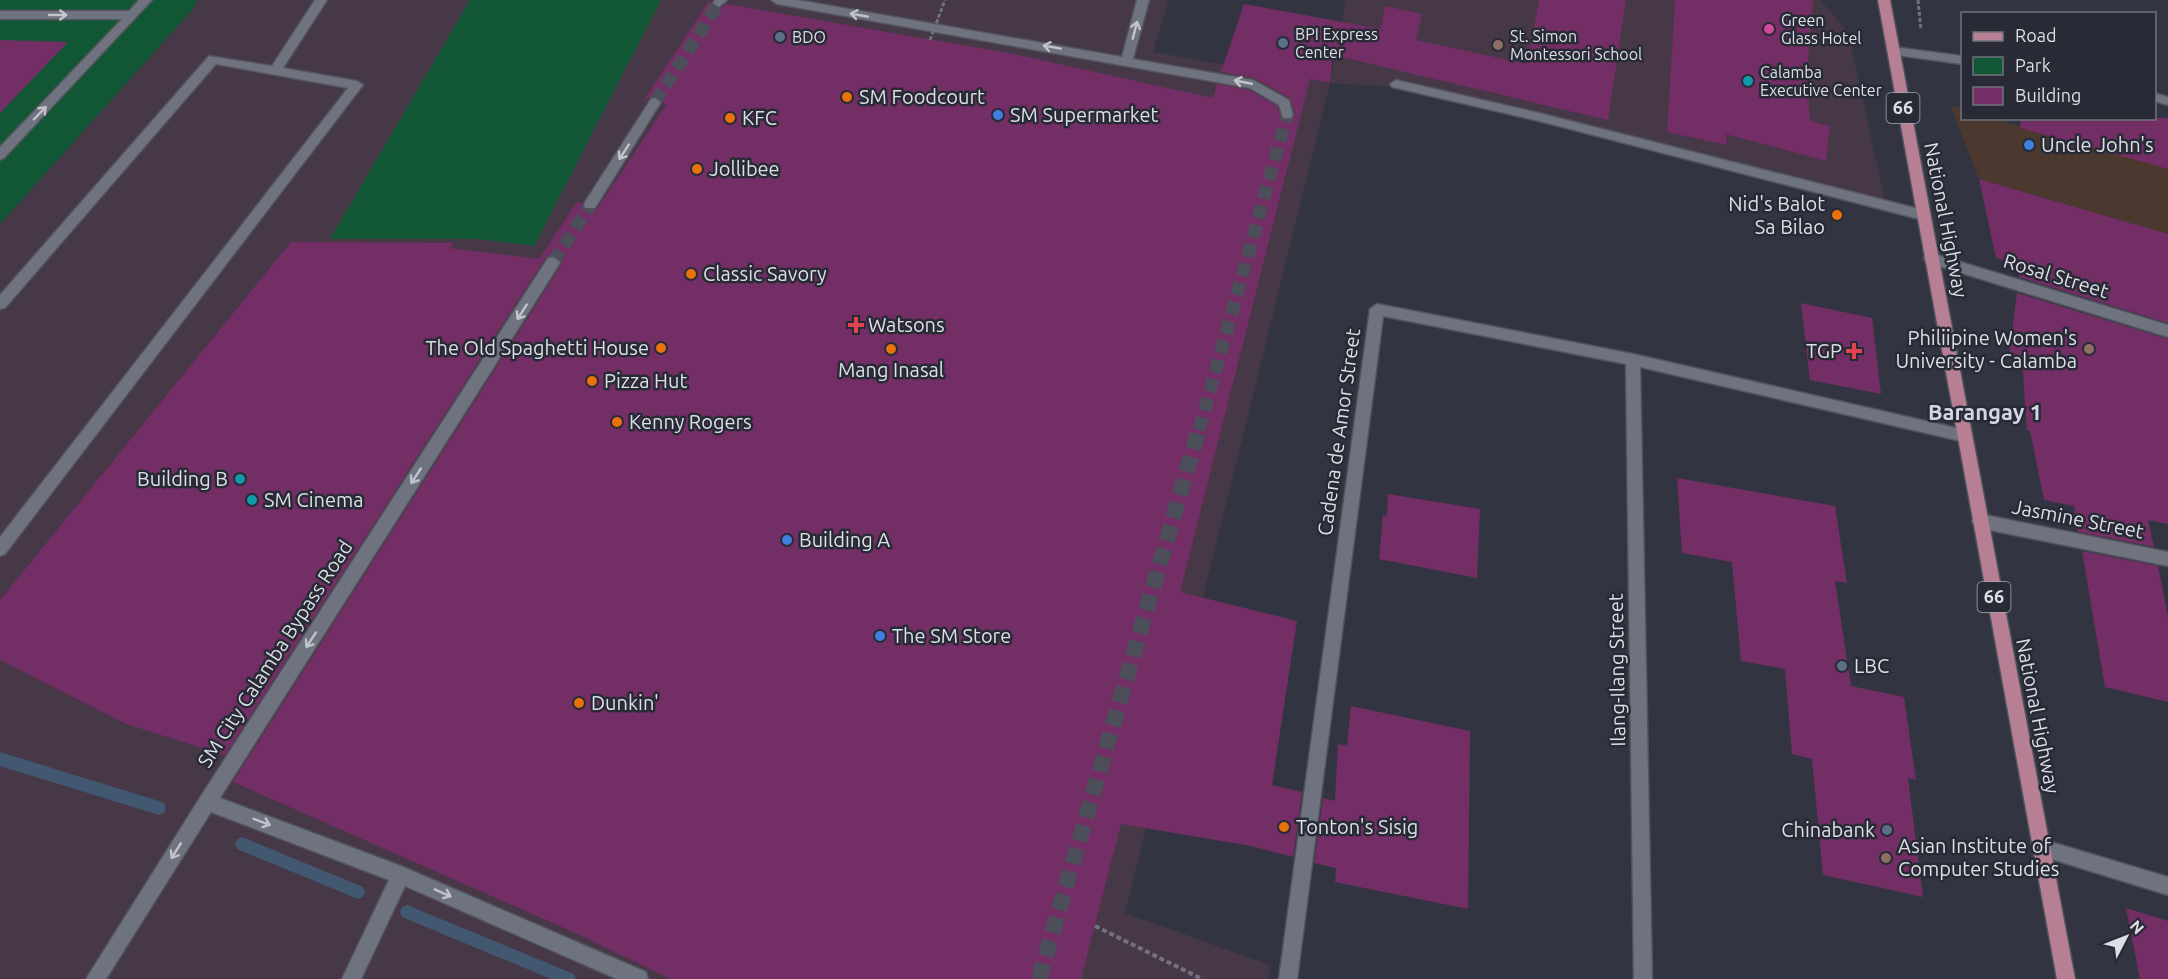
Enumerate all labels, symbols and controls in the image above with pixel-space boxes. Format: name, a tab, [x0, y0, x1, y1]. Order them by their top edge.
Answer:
one-way arrow	[48, 9, 68, 21]
one-way arrow	[850, 9, 870, 20]
place label: Green Glass Hotel	[1781, 11, 1861, 47]
legend	[1961, 12, 2156, 120]
one-way arrow	[1130, 21, 1141, 40]
marker: Green Glass Hotel	[1762, 22, 1776, 36]
place label: BPI Express Center	[1295, 25, 1378, 61]
text: Road	[2015, 25, 2057, 45]
place label: St. Simon Montessori School	[1510, 27, 1642, 63]
place label: BDO	[792, 28, 826, 46]
marker: BDO	[773, 30, 787, 44]
marker: BPI Express Center	[1276, 36, 1290, 50]
marker: St. Simon Montessori School	[1491, 38, 1505, 52]
one-way arrow	[1042, 41, 1062, 52]
text: Park	[2015, 55, 2051, 75]
place label: Calamba Executive Center	[1760, 63, 1882, 99]
marker: Calamba Executive Center	[1741, 74, 1755, 88]
one-way arrow	[1234, 76, 1254, 87]
place label: SM Foodcourt	[859, 85, 985, 108]
text: Building	[2015, 85, 2081, 105]
marker: SM Foodcourt	[840, 90, 854, 104]
road number: 66	[1886, 93, 1920, 123]
place label: SM Supermarket	[1010, 103, 1159, 126]
one-way arrow	[33, 105, 48, 120]
place label: KFC	[742, 106, 777, 129]
marker: SM Supermarket	[991, 108, 1005, 122]
marker: KFC	[723, 111, 737, 125]
place label: Uncle John's	[2041, 133, 2154, 156]
marker: Uncle John's	[2022, 138, 2036, 152]
street label: National Highway	[1920, 140, 1973, 300]
one-way arrow	[617, 143, 629, 160]
place label: Jollibee	[709, 157, 780, 180]
marker: Jollibee	[690, 162, 704, 176]
place label: Nid's Balot Sa Bilao	[1728, 192, 1825, 238]
marker: Nid's Balot Sa Bilao	[1830, 208, 1844, 222]
street label: Rosal Street	[2001, 249, 2112, 302]
place label: Classic Savory	[703, 262, 827, 285]
marker: Classic Savory	[684, 267, 698, 281]
one-way arrow	[515, 303, 528, 320]
place label: Watsons	[868, 313, 945, 336]
marker: Watsons	[849, 318, 863, 332]
place label: Philiipine Women's University - Calamba	[1895, 326, 2077, 372]
street label: Cadena de Amor Street	[1313, 327, 1364, 537]
place label: The Old Spaghetti House	[425, 336, 649, 359]
place label: TGP	[1806, 339, 1842, 362]
marker: The Old Spaghetti House	[654, 341, 668, 355]
marker: Mang Inasal	[884, 342, 898, 356]
marker: Philiipine Women's University - Calamba	[2082, 342, 2096, 356]
marker: TGP	[1847, 344, 1861, 358]
place label: Mang Inasal	[838, 358, 944, 381]
place label: Pizza Hut	[604, 369, 687, 392]
marker: Pizza Hut	[585, 374, 599, 388]
district label: Barangay 1	[1928, 399, 2042, 424]
place label: Kenny Rogers	[629, 410, 752, 433]
marker: Kenny Rogers	[610, 415, 624, 429]
place label: Building B	[137, 467, 228, 490]
one-way arrow	[410, 467, 422, 484]
marker: Building B	[233, 472, 247, 486]
place label: SM Cinema	[264, 488, 364, 511]
marker: SM Cinema	[245, 493, 259, 507]
street label: Jasmine Street	[2010, 494, 2146, 543]
place label: Building A	[799, 528, 890, 551]
marker: Building A	[780, 533, 794, 547]
street label: SM City Calamba Bypass Road	[193, 536, 357, 772]
road number: 66	[1978, 582, 2010, 612]
street label: Ilang-Ilang Street	[1604, 593, 1629, 747]
place label: The SM Store	[892, 624, 1011, 647]
marker: The SM Store	[873, 629, 887, 643]
one-way arrow	[305, 631, 317, 648]
street label: National Highway	[2012, 636, 2065, 796]
place label: LBC	[1854, 654, 1889, 677]
marker: LBC	[1835, 659, 1849, 673]
place label: Dunkin'	[591, 691, 659, 714]
marker: Dunkin'	[572, 696, 586, 710]
place label: Tonton's Sisig	[1296, 815, 1418, 838]
one-way arrow	[252, 818, 270, 829]
place label: Chinabank	[1781, 818, 1875, 841]
marker: Tonton's Sisig	[1277, 820, 1291, 834]
marker: Chinabank	[1880, 823, 1894, 837]
place label: Asian Institute of Computer Studies	[1898, 834, 2059, 880]
one-way arrow	[169, 842, 181, 859]
marker: Asian Institute of Computer Studies	[1879, 851, 1893, 865]
one-way arrow	[434, 888, 452, 900]
north arrow	[2096, 907, 2156, 967]
text: N	[2126, 917, 2148, 937]

